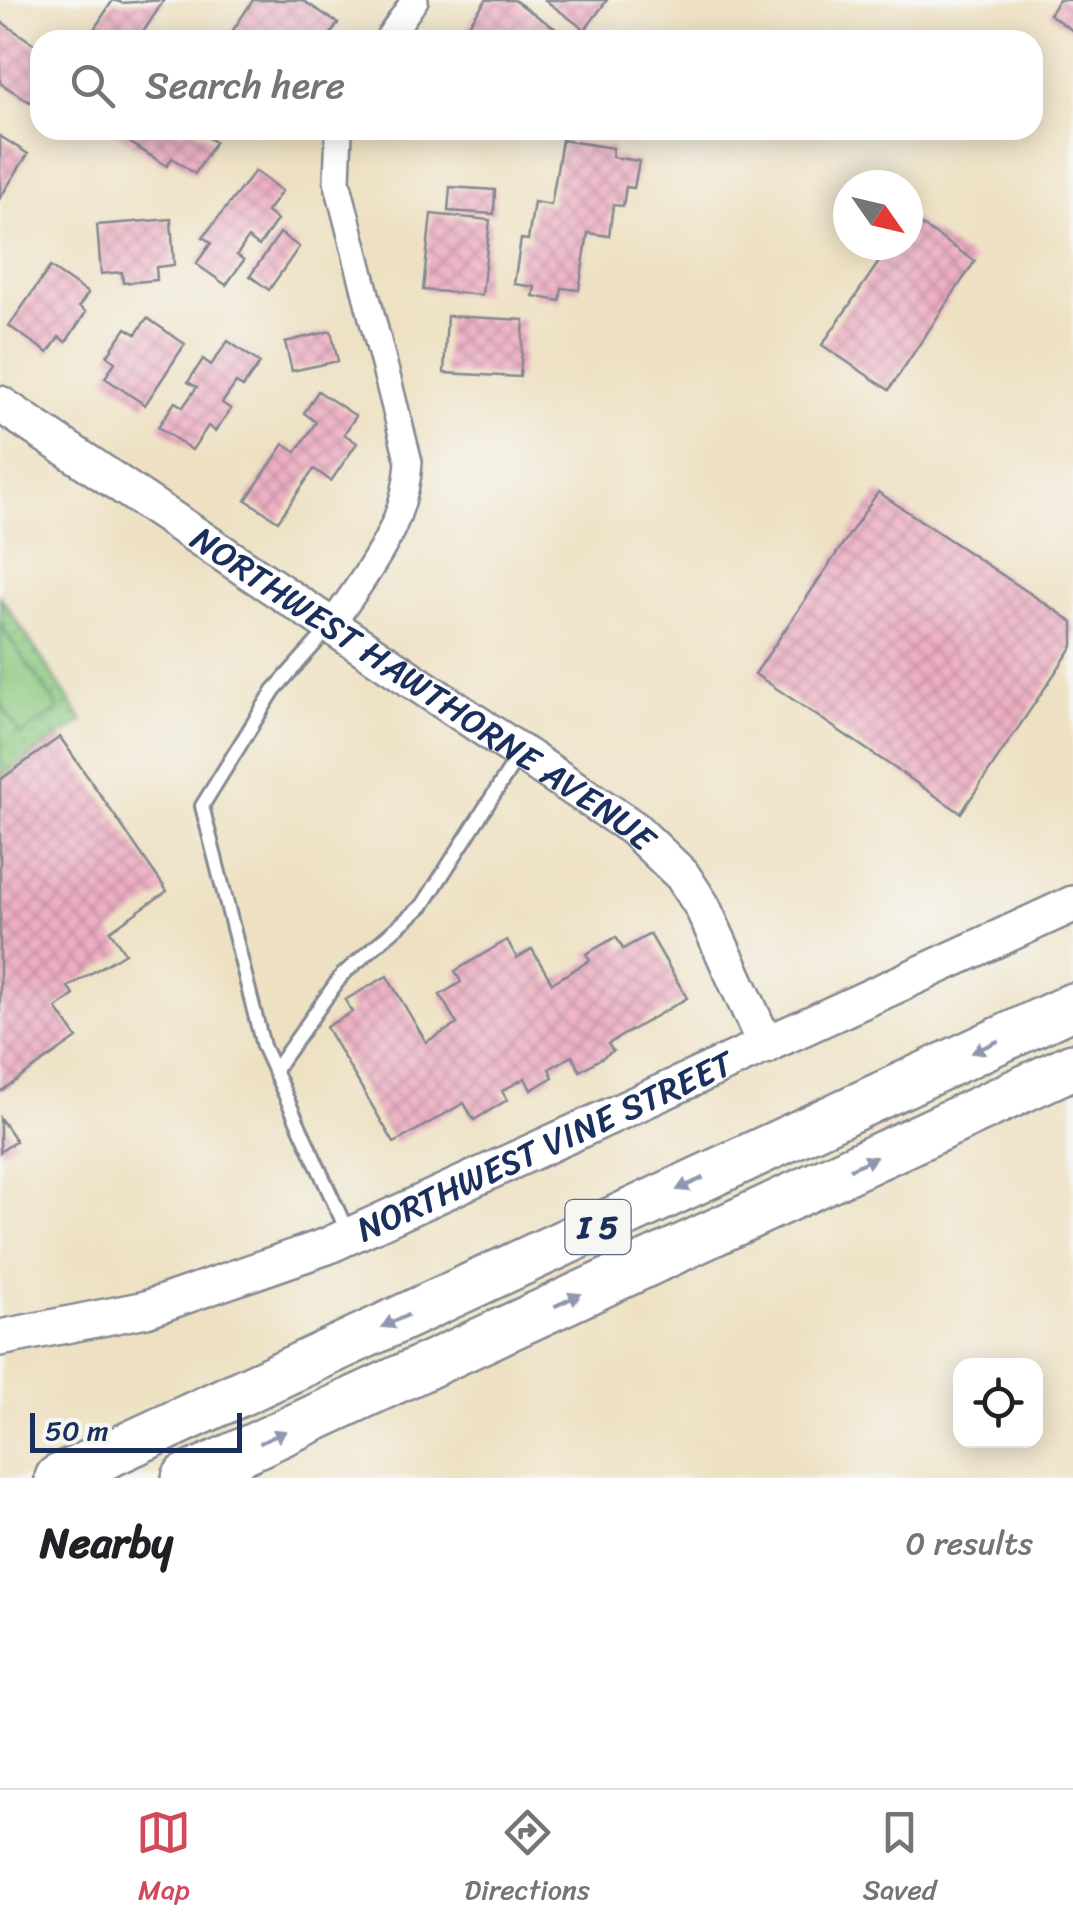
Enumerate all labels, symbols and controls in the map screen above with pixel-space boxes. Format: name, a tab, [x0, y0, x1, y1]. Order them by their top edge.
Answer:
search box	[30, 30, 1043, 140]
text: Search here	[145, 52, 345, 119]
icon: search	[65, 58, 120, 113]
north arrow	[833, 170, 923, 260]
street label: NORTHWEST HAWTHORNE AVENUE	[178, 509, 673, 868]
street label: NORTHWEST VINE STREET	[346, 1032, 746, 1260]
one-way arrow	[970, 1039, 999, 1055]
one-way arrow	[849, 1155, 878, 1172]
one-way arrow	[675, 1176, 704, 1193]
road number: I 5	[566, 1200, 630, 1254]
one-way arrow	[553, 1292, 583, 1308]
one-way arrow	[380, 1313, 409, 1330]
map controls	[953, 1358, 1043, 1448]
button: locate	[953, 1358, 1043, 1448]
text: 50 m	[45, 1406, 109, 1455]
scale bar	[30, 1408, 242, 1452]
one-way arrow	[258, 1429, 288, 1445]
text: Nearby	[40, 1506, 173, 1580]
text: 0 results	[905, 1515, 1033, 1572]
tab: Map	[136, 1805, 191, 1914]
tab: Directions	[464, 1805, 590, 1914]
tab: Saved	[863, 1805, 937, 1914]

